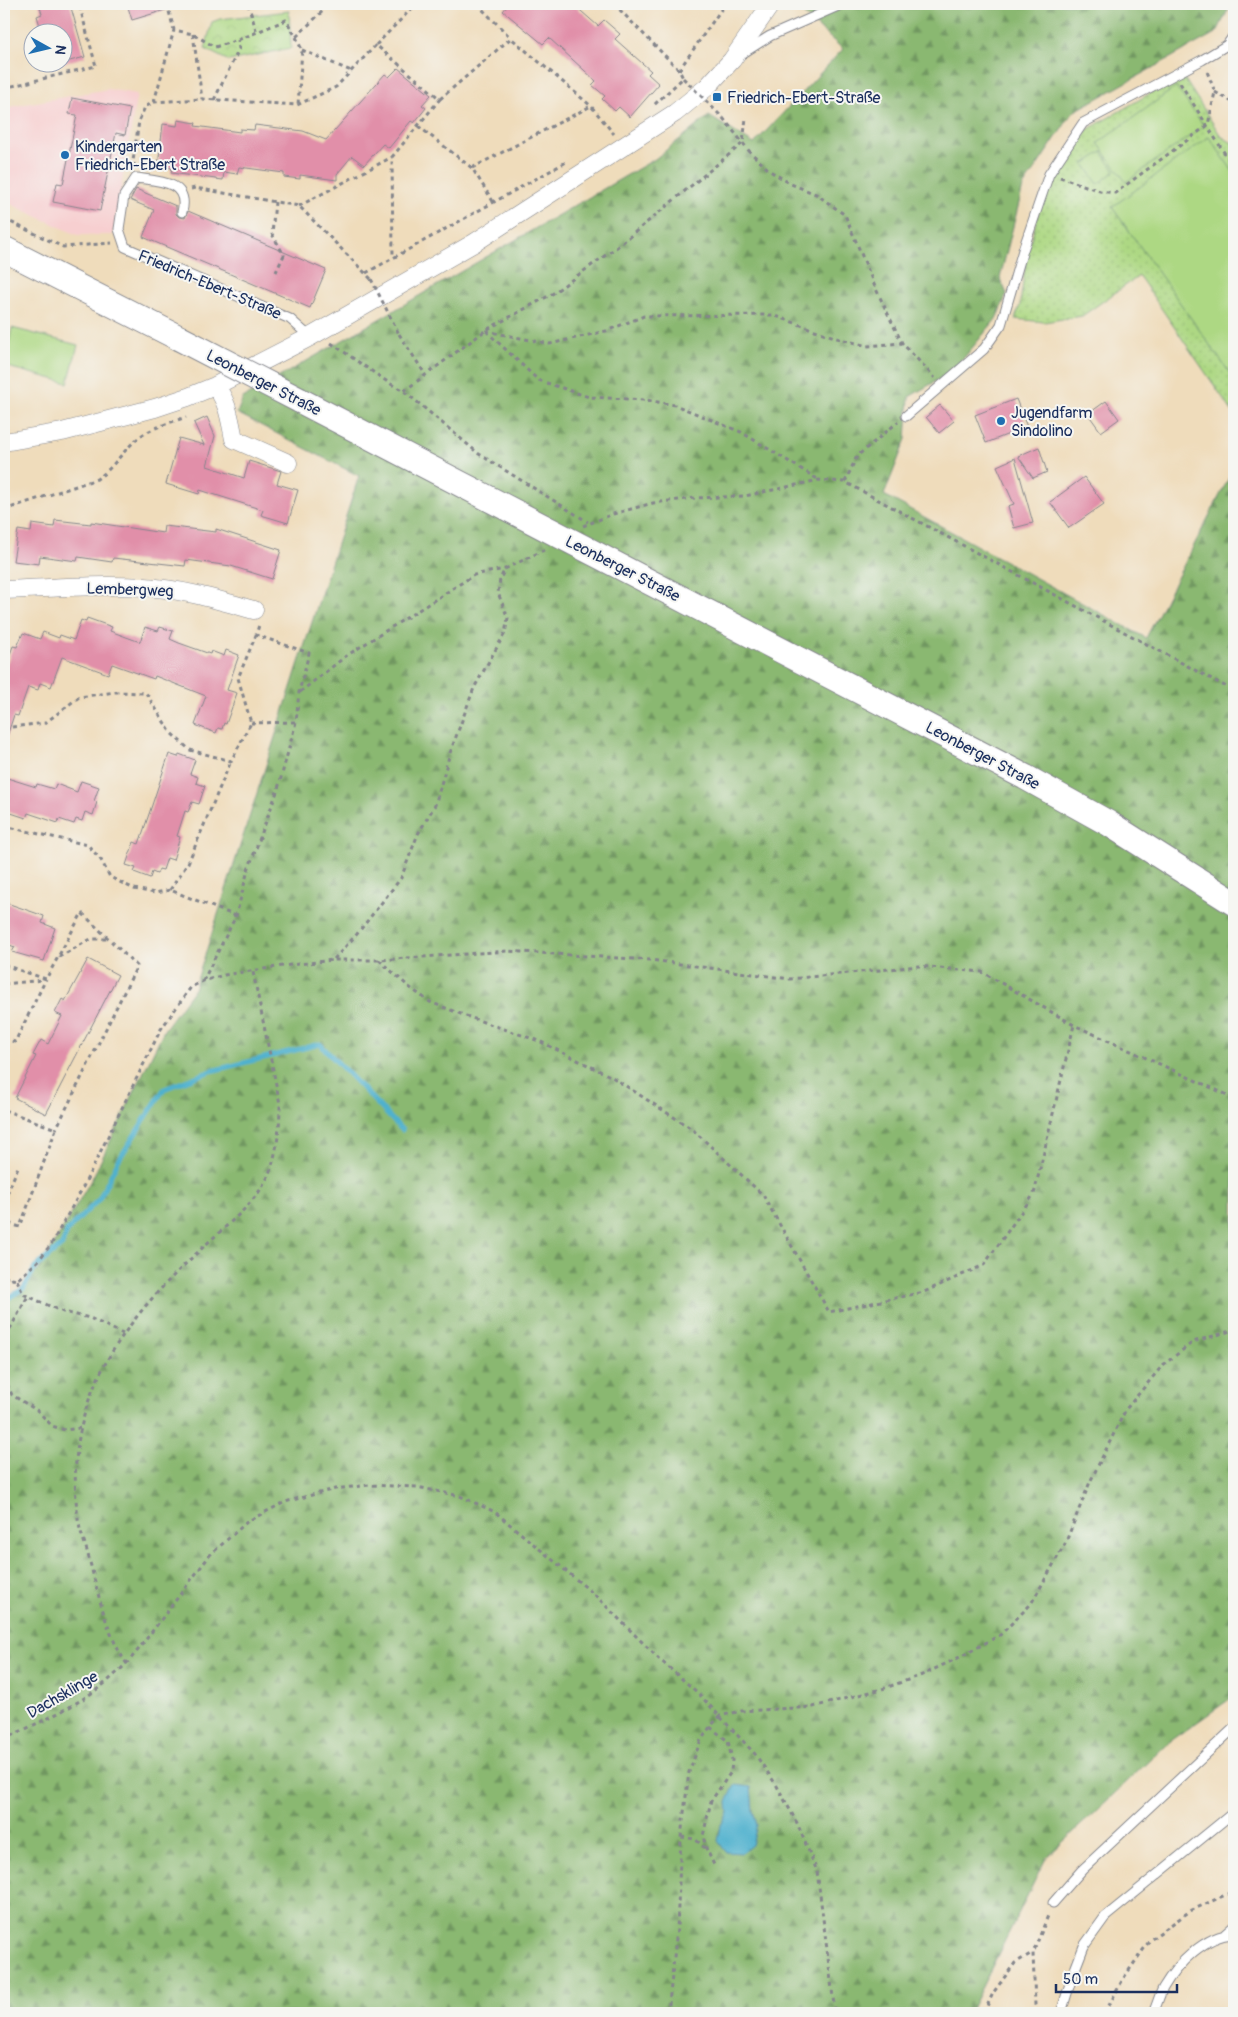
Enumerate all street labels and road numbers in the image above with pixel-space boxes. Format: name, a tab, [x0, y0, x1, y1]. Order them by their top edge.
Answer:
street label: Friedrich-Ebert-Straße	[135, 246, 284, 324]
street label: Leonberger Straße	[203, 345, 325, 421]
street label: Leonberger Straße	[562, 531, 684, 607]
street label: Lembergweg	[86, 578, 174, 602]
street label: Leonberger Straße	[922, 717, 1043, 794]
street label: Dachsklinge	[24, 1667, 102, 1723]

